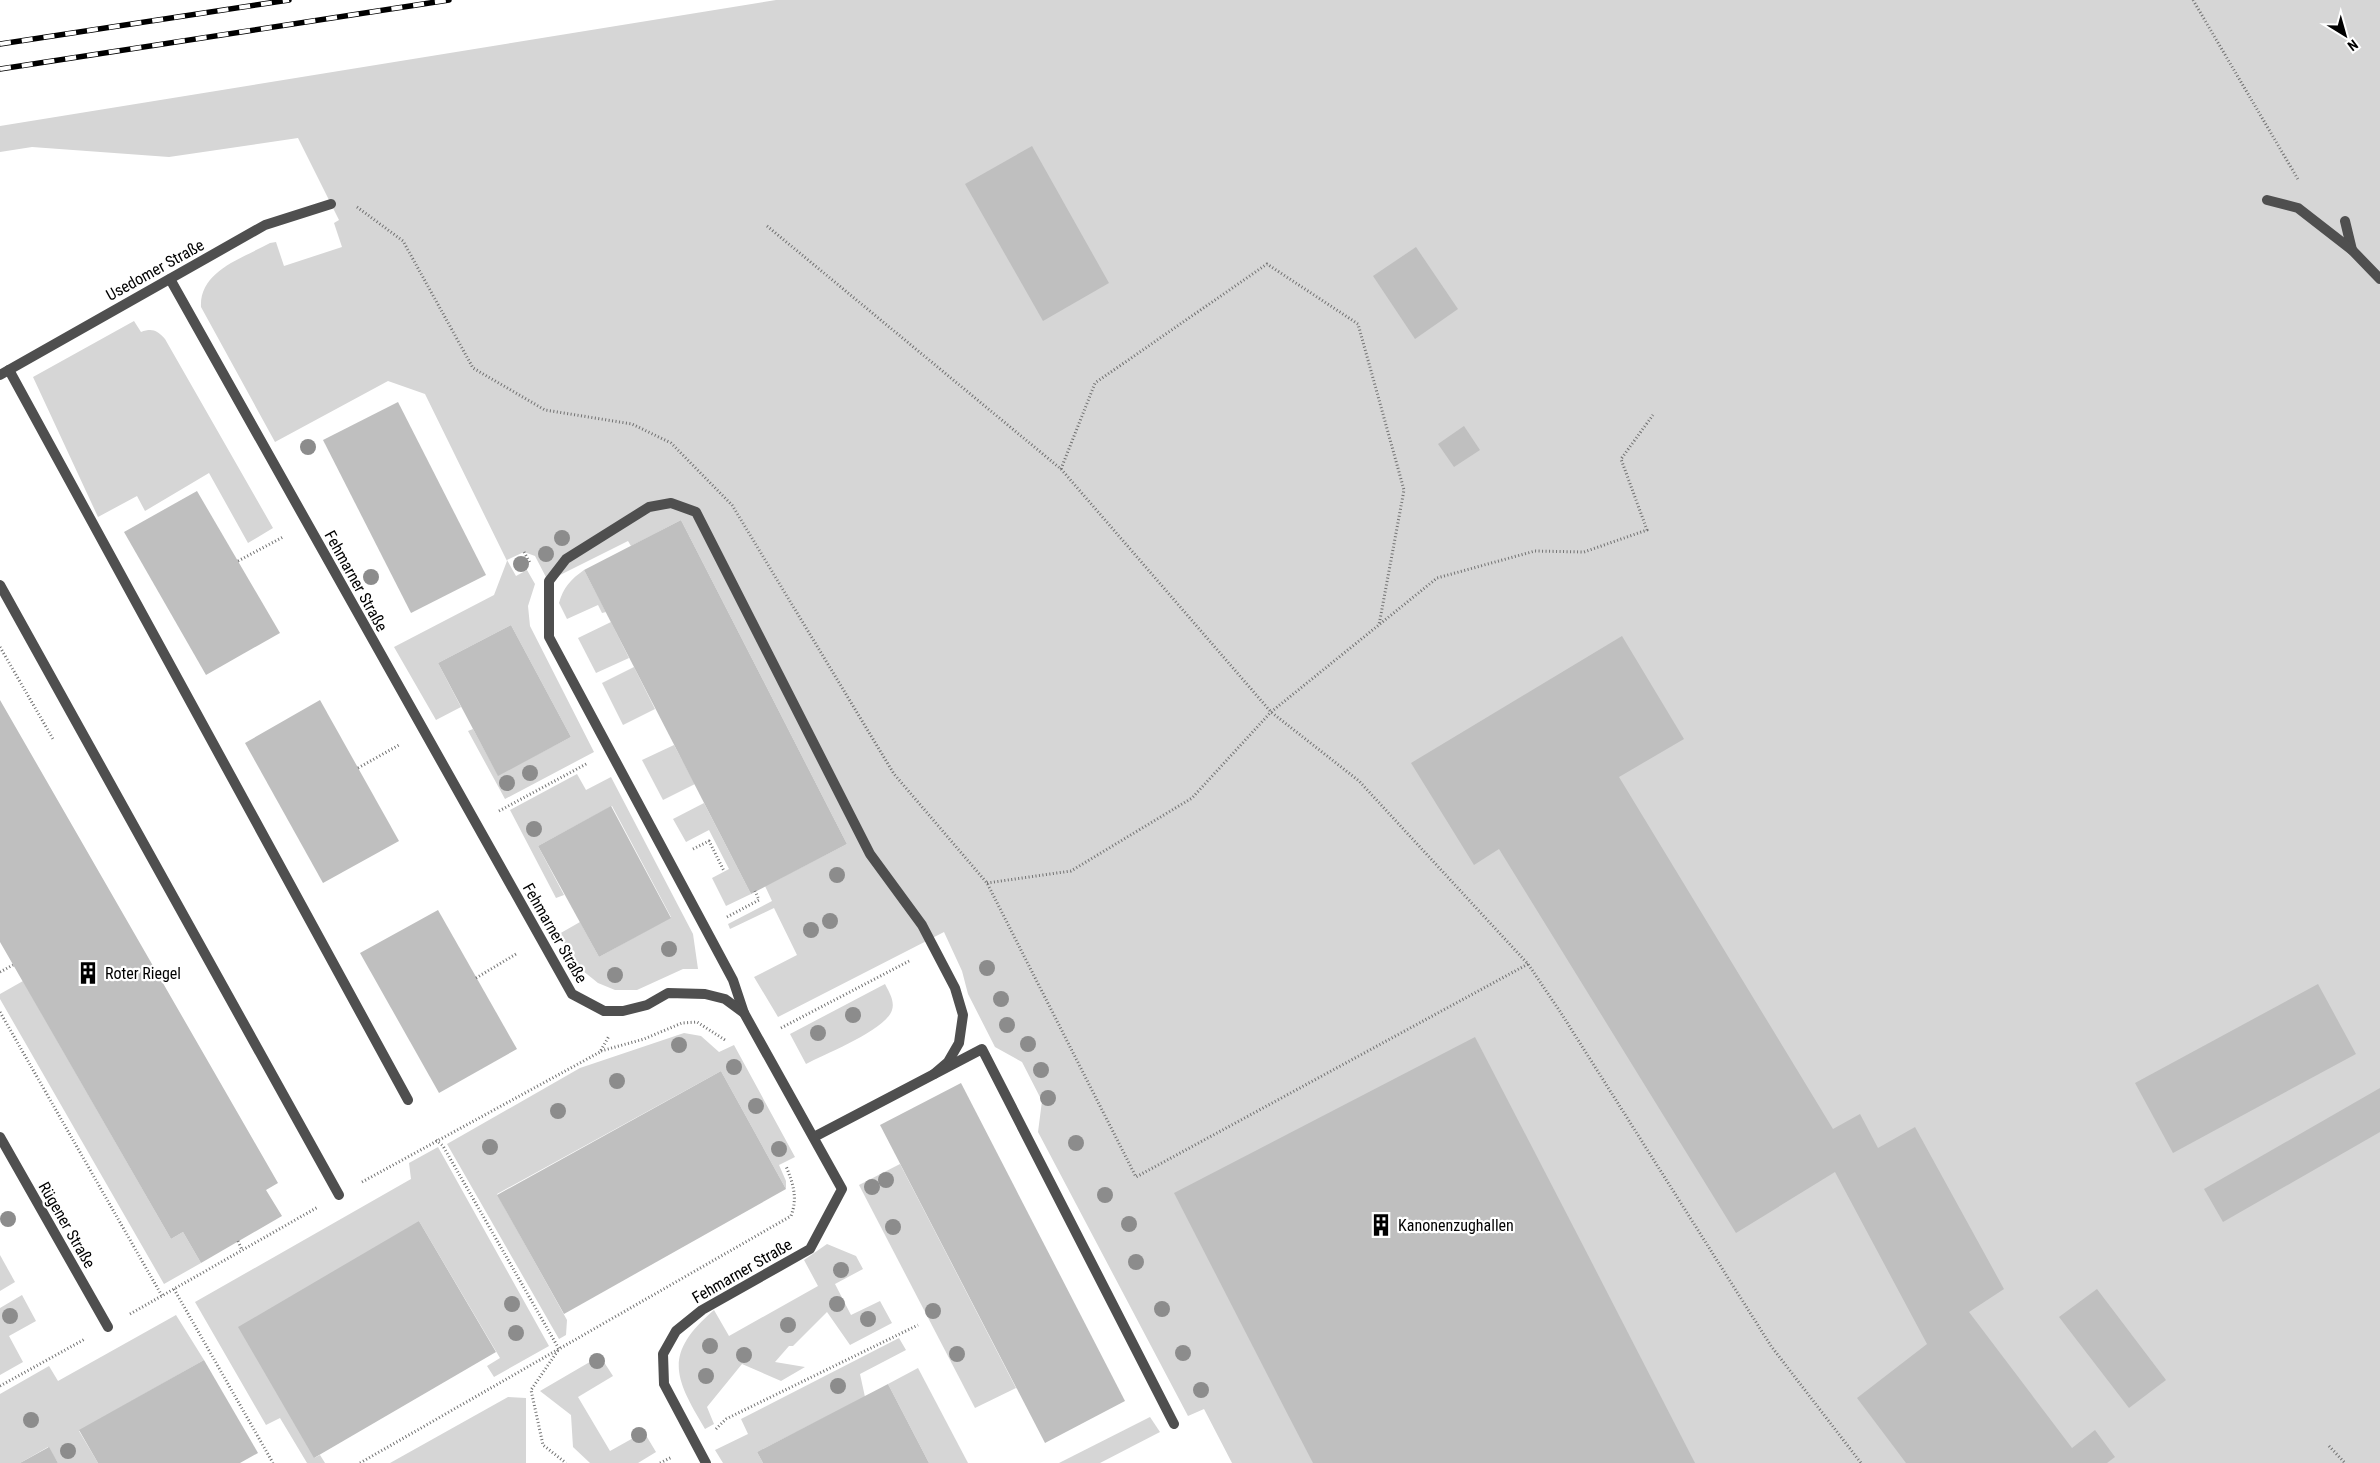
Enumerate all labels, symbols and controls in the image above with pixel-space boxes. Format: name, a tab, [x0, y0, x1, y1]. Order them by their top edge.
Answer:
north arrow	[2320, 10, 2370, 60]
text: N	[2345, 36, 2361, 54]
street label: Usedomer Straße	[103, 235, 207, 305]
street label: Fehmarner Straße	[320, 527, 392, 635]
street label: Fehmarner Straße	[519, 880, 591, 986]
building icon: Roter Riegel	[75, 960, 101, 986]
place label: Roter Riegel	[105, 964, 181, 983]
street label: Rügener Straße	[35, 1178, 99, 1272]
building icon: Kanonenzughallen	[1368, 1212, 1394, 1238]
place label: Kanonenzughallen	[1398, 1216, 1514, 1235]
street label: Fehmarner Straße	[689, 1235, 795, 1307]

